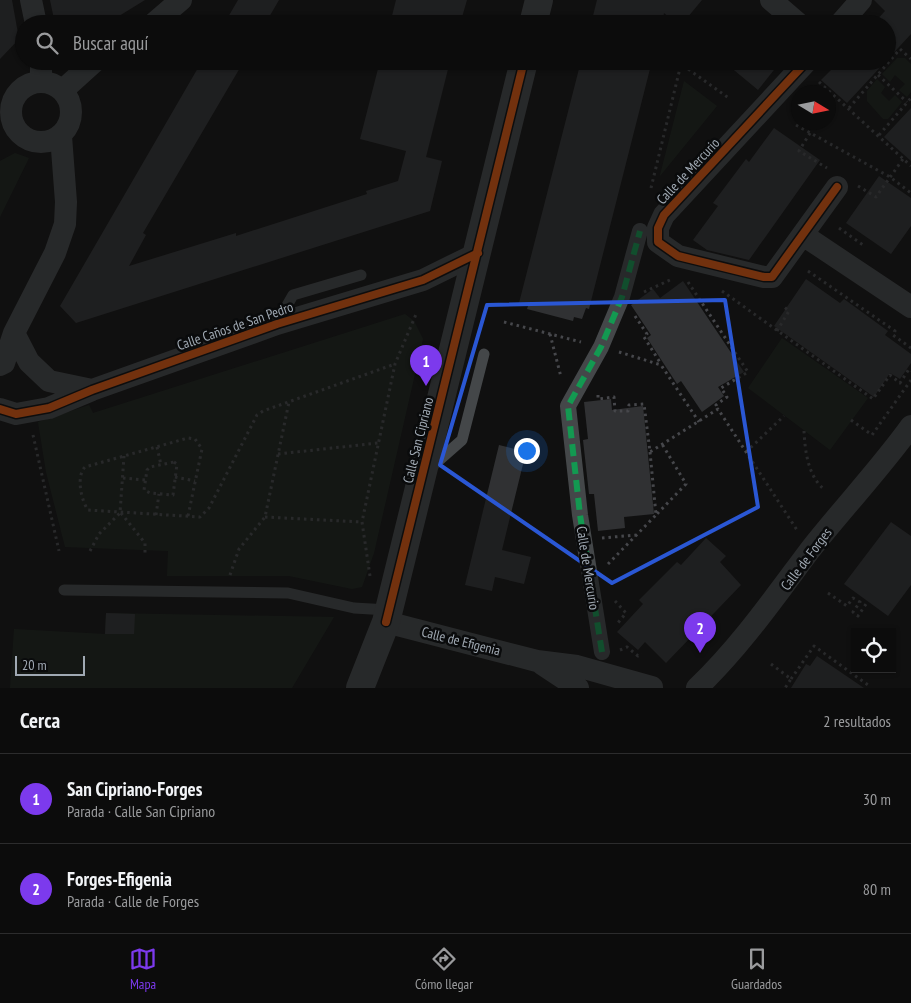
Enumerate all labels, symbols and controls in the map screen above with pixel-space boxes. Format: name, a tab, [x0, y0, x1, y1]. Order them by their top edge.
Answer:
search box	[15, 15, 896, 70]
icon: search	[33, 29, 61, 57]
text: Buscar aquí	[73, 31, 148, 55]
north arrow	[791, 85, 836, 130]
street label: Calle de Mercurio	[653, 134, 723, 208]
street label: Calle Caños de San Pedro	[174, 298, 296, 354]
pin: 1	[410, 345, 442, 386]
street label: Calle San Cipriano	[399, 395, 437, 485]
your location	[514, 438, 540, 464]
street label: Calle de Forges	[776, 524, 836, 594]
street label: Calle de Mercurio	[573, 525, 603, 611]
pin: 2	[684, 612, 716, 653]
street label: Calle de Efigenia	[420, 623, 502, 659]
map controls	[851, 628, 896, 673]
button: locate	[851, 628, 896, 673]
scale bar	[15, 653, 85, 676]
text: 20 m	[22, 656, 47, 674]
text: Cerca	[20, 707, 60, 734]
text: 2 resultados	[823, 711, 891, 731]
text: San Cipriano-Forges	[67, 777, 202, 801]
text: 1	[32, 789, 40, 809]
text: 30 m	[863, 789, 891, 809]
text: Parada · Calle San Cipriano	[67, 801, 215, 821]
text: Forges-Efigenia	[67, 867, 172, 891]
text: 2	[32, 879, 40, 899]
text: 80 m	[863, 879, 891, 899]
text: Parada · Calle de Forges	[67, 891, 199, 911]
tab: Mapa	[129, 945, 157, 993]
tab: Cómo llegar	[415, 945, 473, 993]
tab: Guardados	[731, 945, 782, 993]

